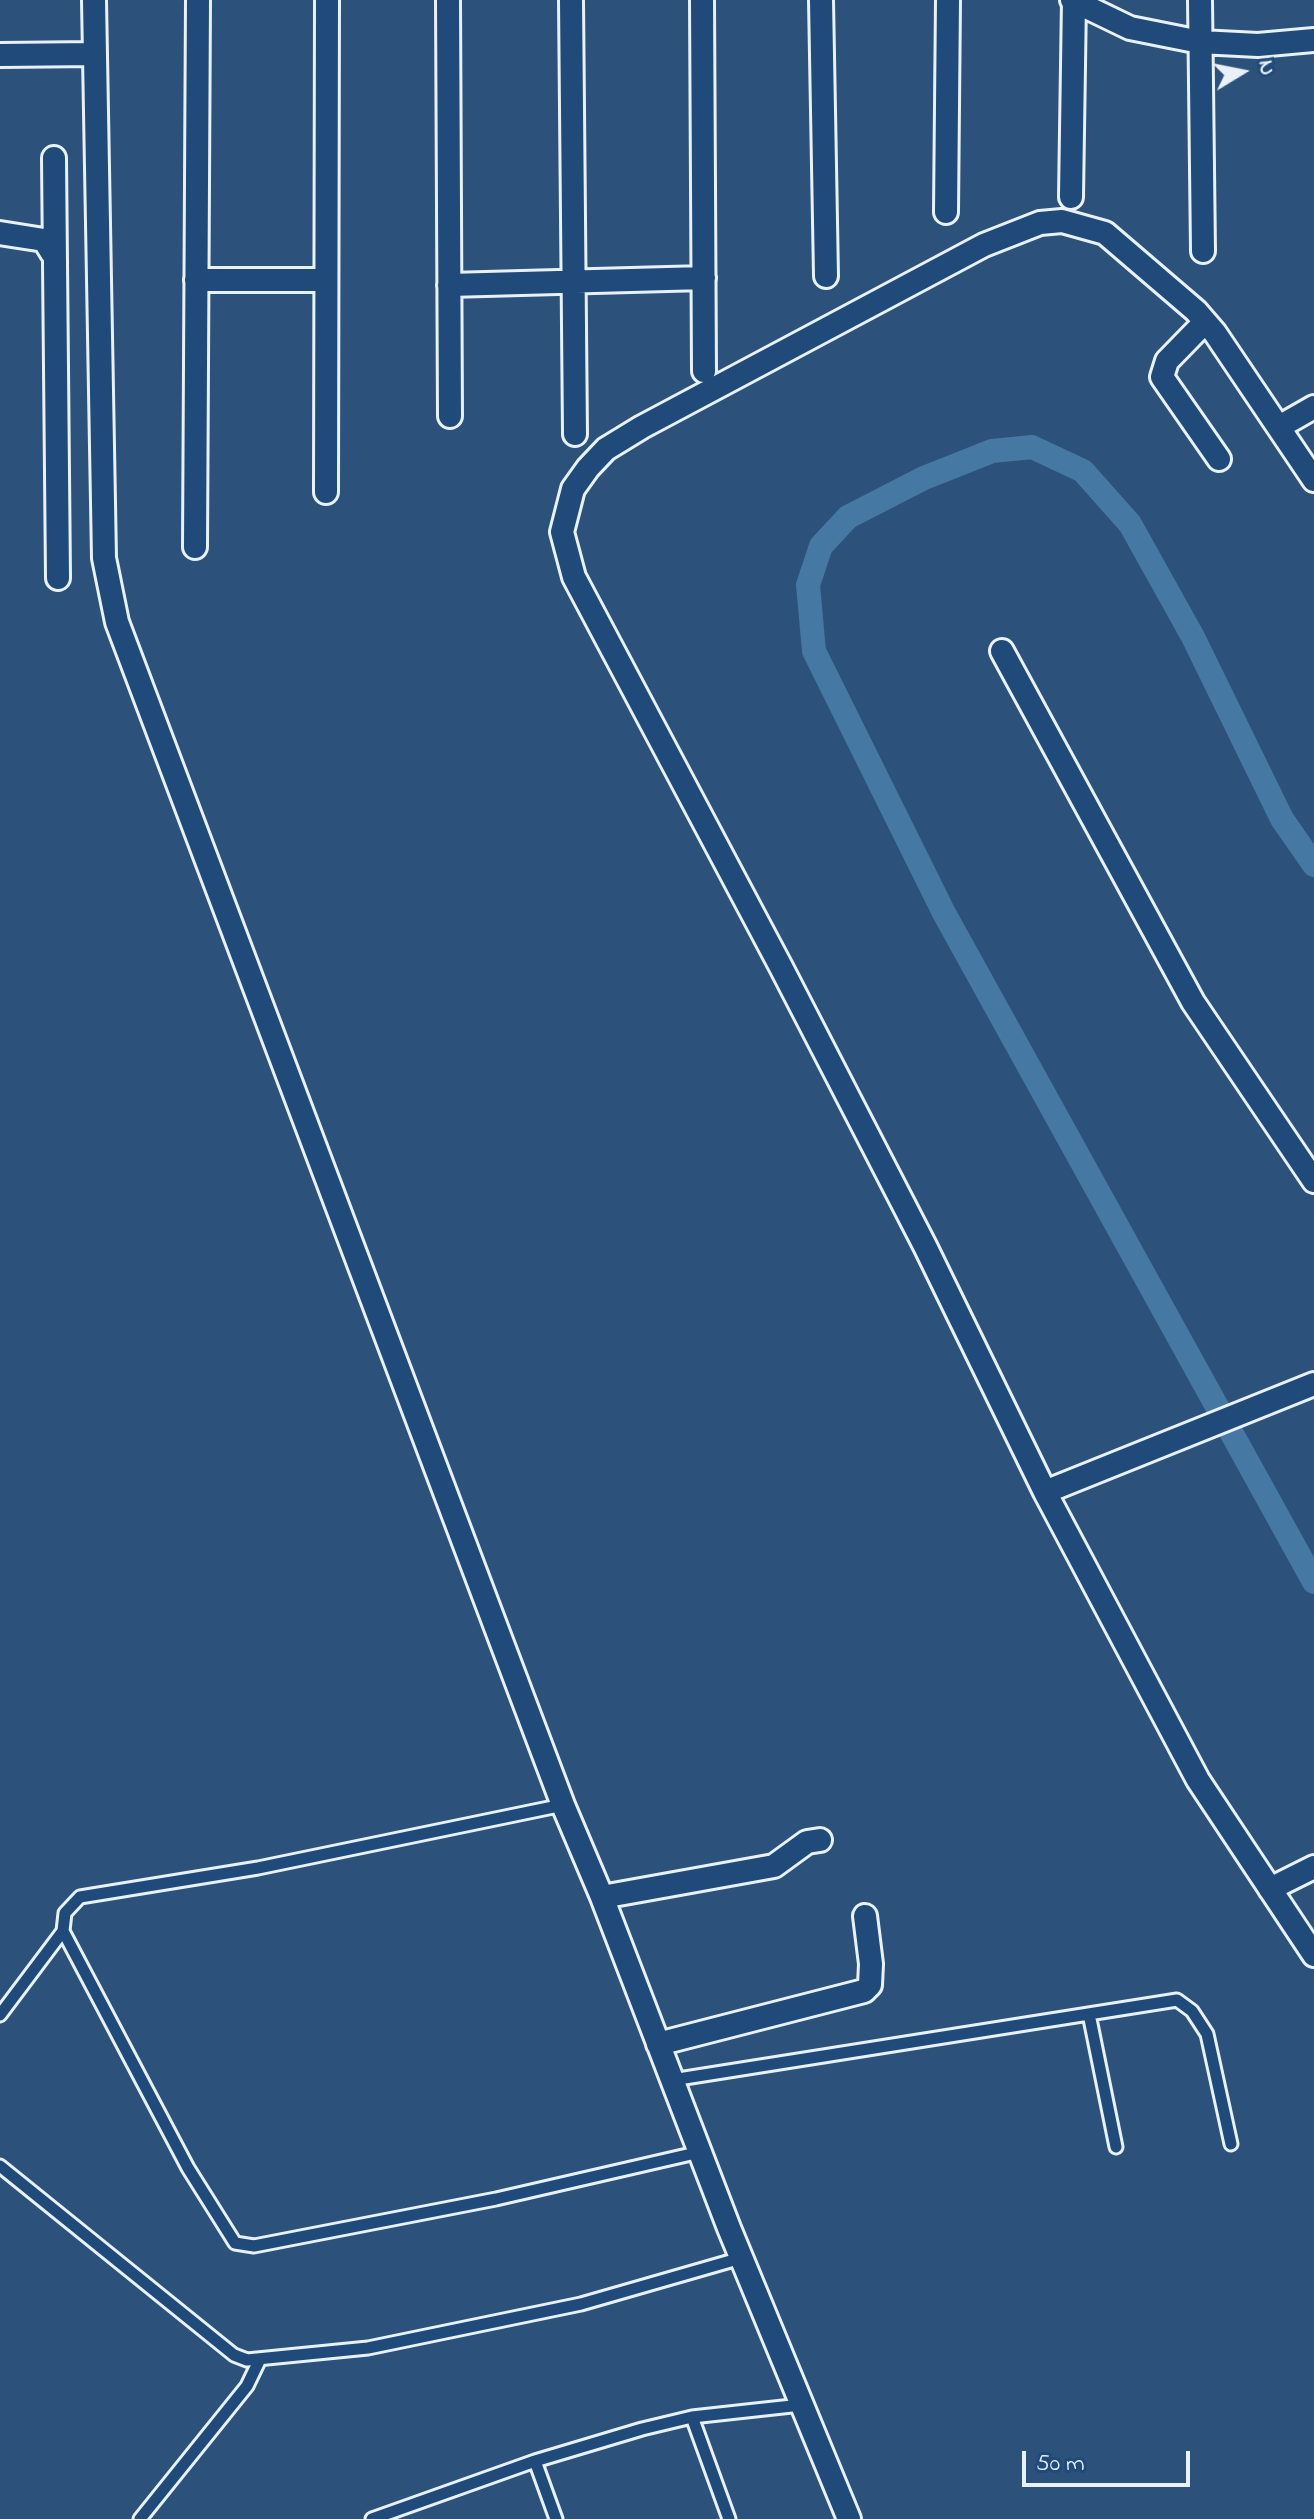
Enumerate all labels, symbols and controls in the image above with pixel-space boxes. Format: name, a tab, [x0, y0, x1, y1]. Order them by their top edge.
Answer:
north arrow	[1202, 32, 1282, 112]
text: N	[1249, 58, 1283, 78]
scale bar	[1026, 2435, 1194, 2485]
text: 50 m	[1036, 2447, 1085, 2482]

